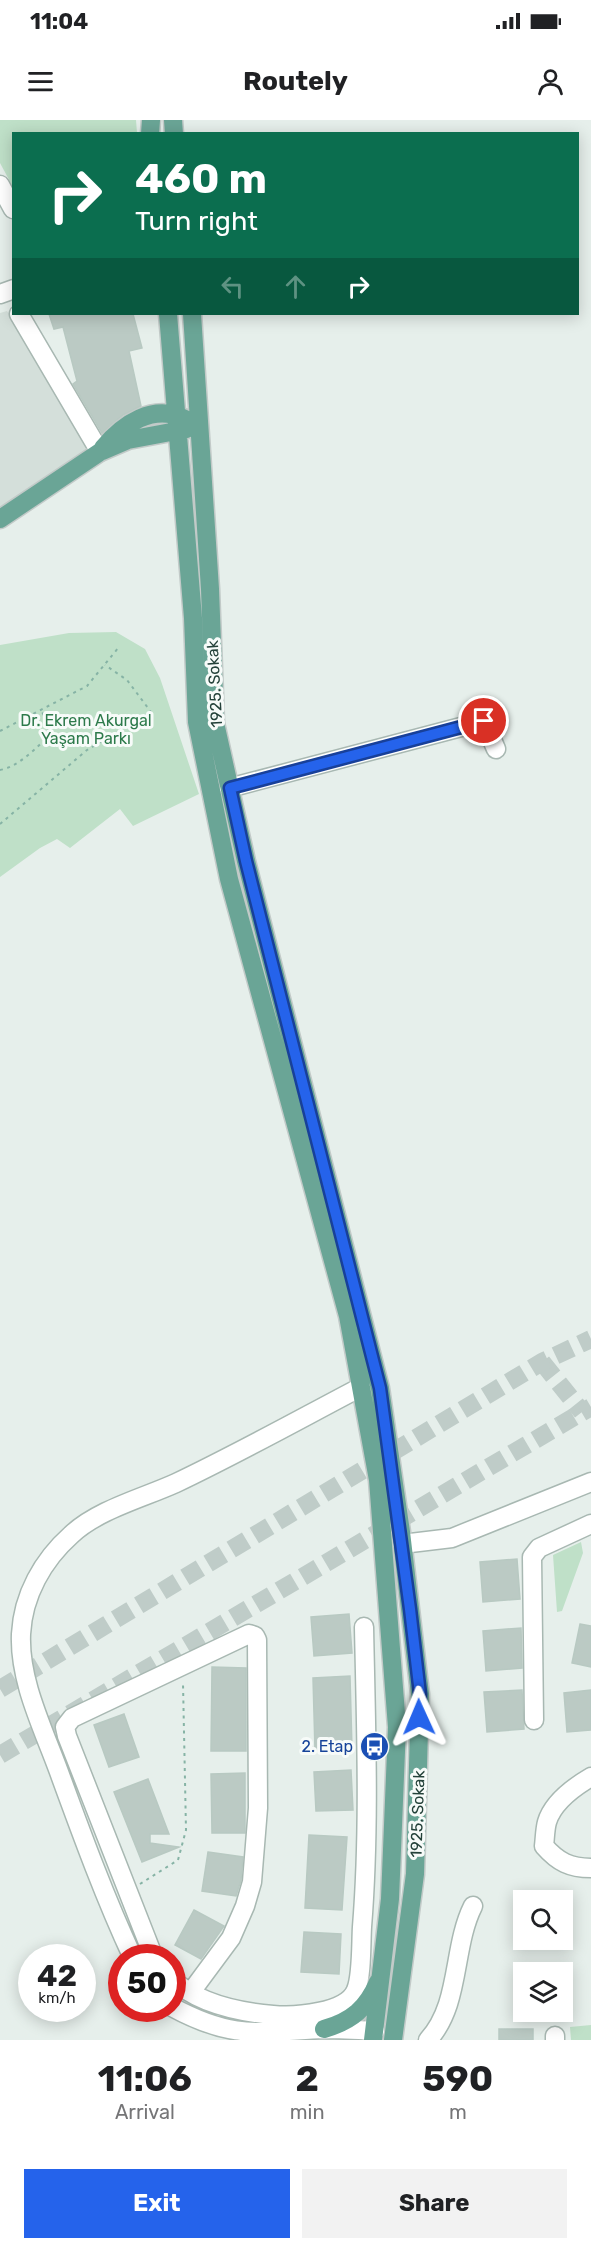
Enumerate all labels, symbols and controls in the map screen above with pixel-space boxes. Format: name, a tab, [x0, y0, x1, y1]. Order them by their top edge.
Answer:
text: 11:04	[30, 8, 88, 35]
icon: menu	[24, 65, 57, 98]
text: Routely	[243, 65, 348, 97]
icon: person	[534, 65, 567, 98]
text: 460 m	[135, 154, 267, 204]
icon: right	[36, 156, 114, 234]
text: Turn right	[135, 205, 258, 237]
icon: left	[216, 270, 249, 303]
icon: ahead	[279, 270, 312, 303]
icon: right	[342, 270, 375, 303]
street label: 1925. Sokak	[203, 639, 226, 728]
pin	[458, 695, 509, 746]
icon: arrive	[467, 704, 500, 737]
park label: Dr. Ekrem Akurgal Yaşam Parkı	[20, 711, 152, 748]
position arrow	[387, 1685, 451, 1749]
bus stop icon: 2. Etap	[358, 1730, 390, 1762]
place label: 2. Etap	[301, 1737, 353, 1756]
street label: 1925. Sokak	[406, 1769, 429, 1858]
map controls	[513, 1890, 573, 2022]
button: search	[513, 1890, 573, 1950]
speed limit sign: 50	[108, 1944, 186, 2022]
text: 42	[37, 1958, 77, 1994]
button: layers	[513, 1962, 573, 2022]
text: km/h	[38, 1989, 76, 2007]
text: 11:06	[98, 2057, 192, 2100]
text: 2	[295, 2057, 319, 2100]
text: 590	[422, 2057, 493, 2100]
text: Arrival	[115, 2100, 175, 2124]
text: min	[290, 2100, 325, 2124]
text: m	[449, 2100, 467, 2124]
button: Exit	[24, 2169, 290, 2238]
button: Share	[302, 2169, 567, 2238]

